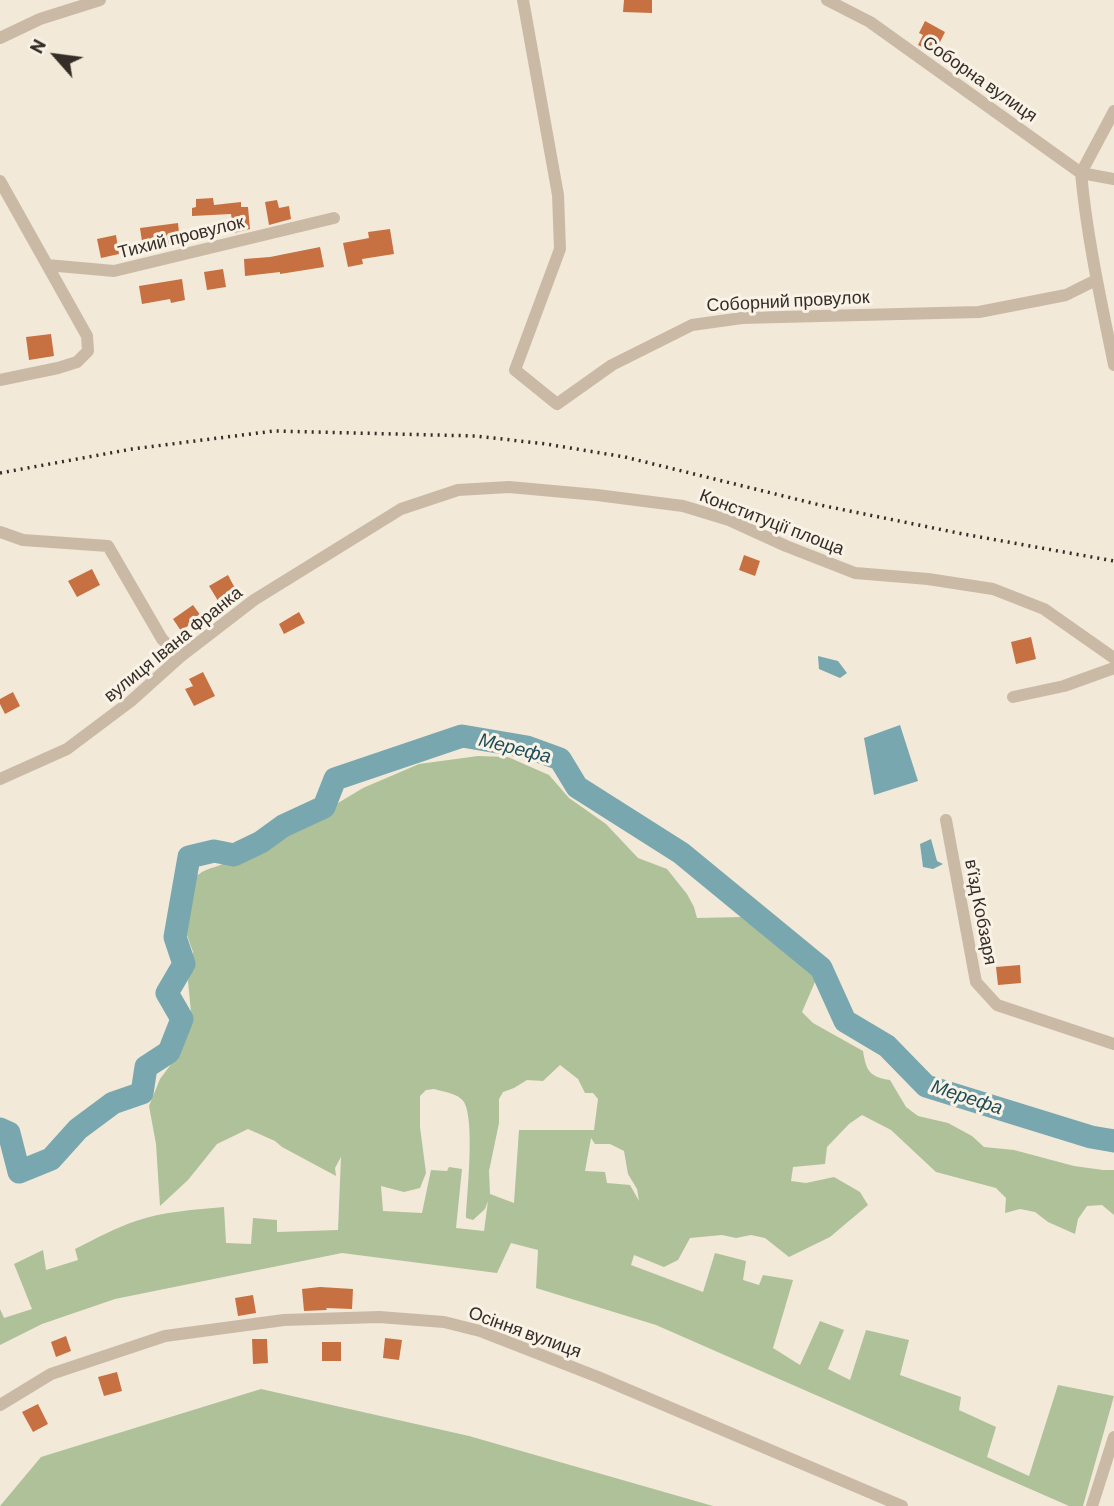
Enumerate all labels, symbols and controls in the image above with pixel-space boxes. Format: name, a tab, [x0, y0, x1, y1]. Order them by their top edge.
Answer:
north arrow	[21, 21, 91, 91]
street label: Соборна вулиця	[918, 31, 1042, 127]
text: N	[24, 35, 50, 57]
street label: Тихий провулок	[116, 211, 246, 263]
street label: Соборний провулок	[706, 286, 870, 316]
street label: Конституції площа	[697, 484, 847, 560]
street label: вулиця Івана Франка	[99, 582, 247, 706]
water label: Мерефа	[476, 728, 554, 768]
street label: в’їзд Кобзаря	[960, 857, 1002, 967]
water label: Мерефа	[928, 1075, 1006, 1119]
street label: Осіння вулиця	[466, 1302, 584, 1362]

